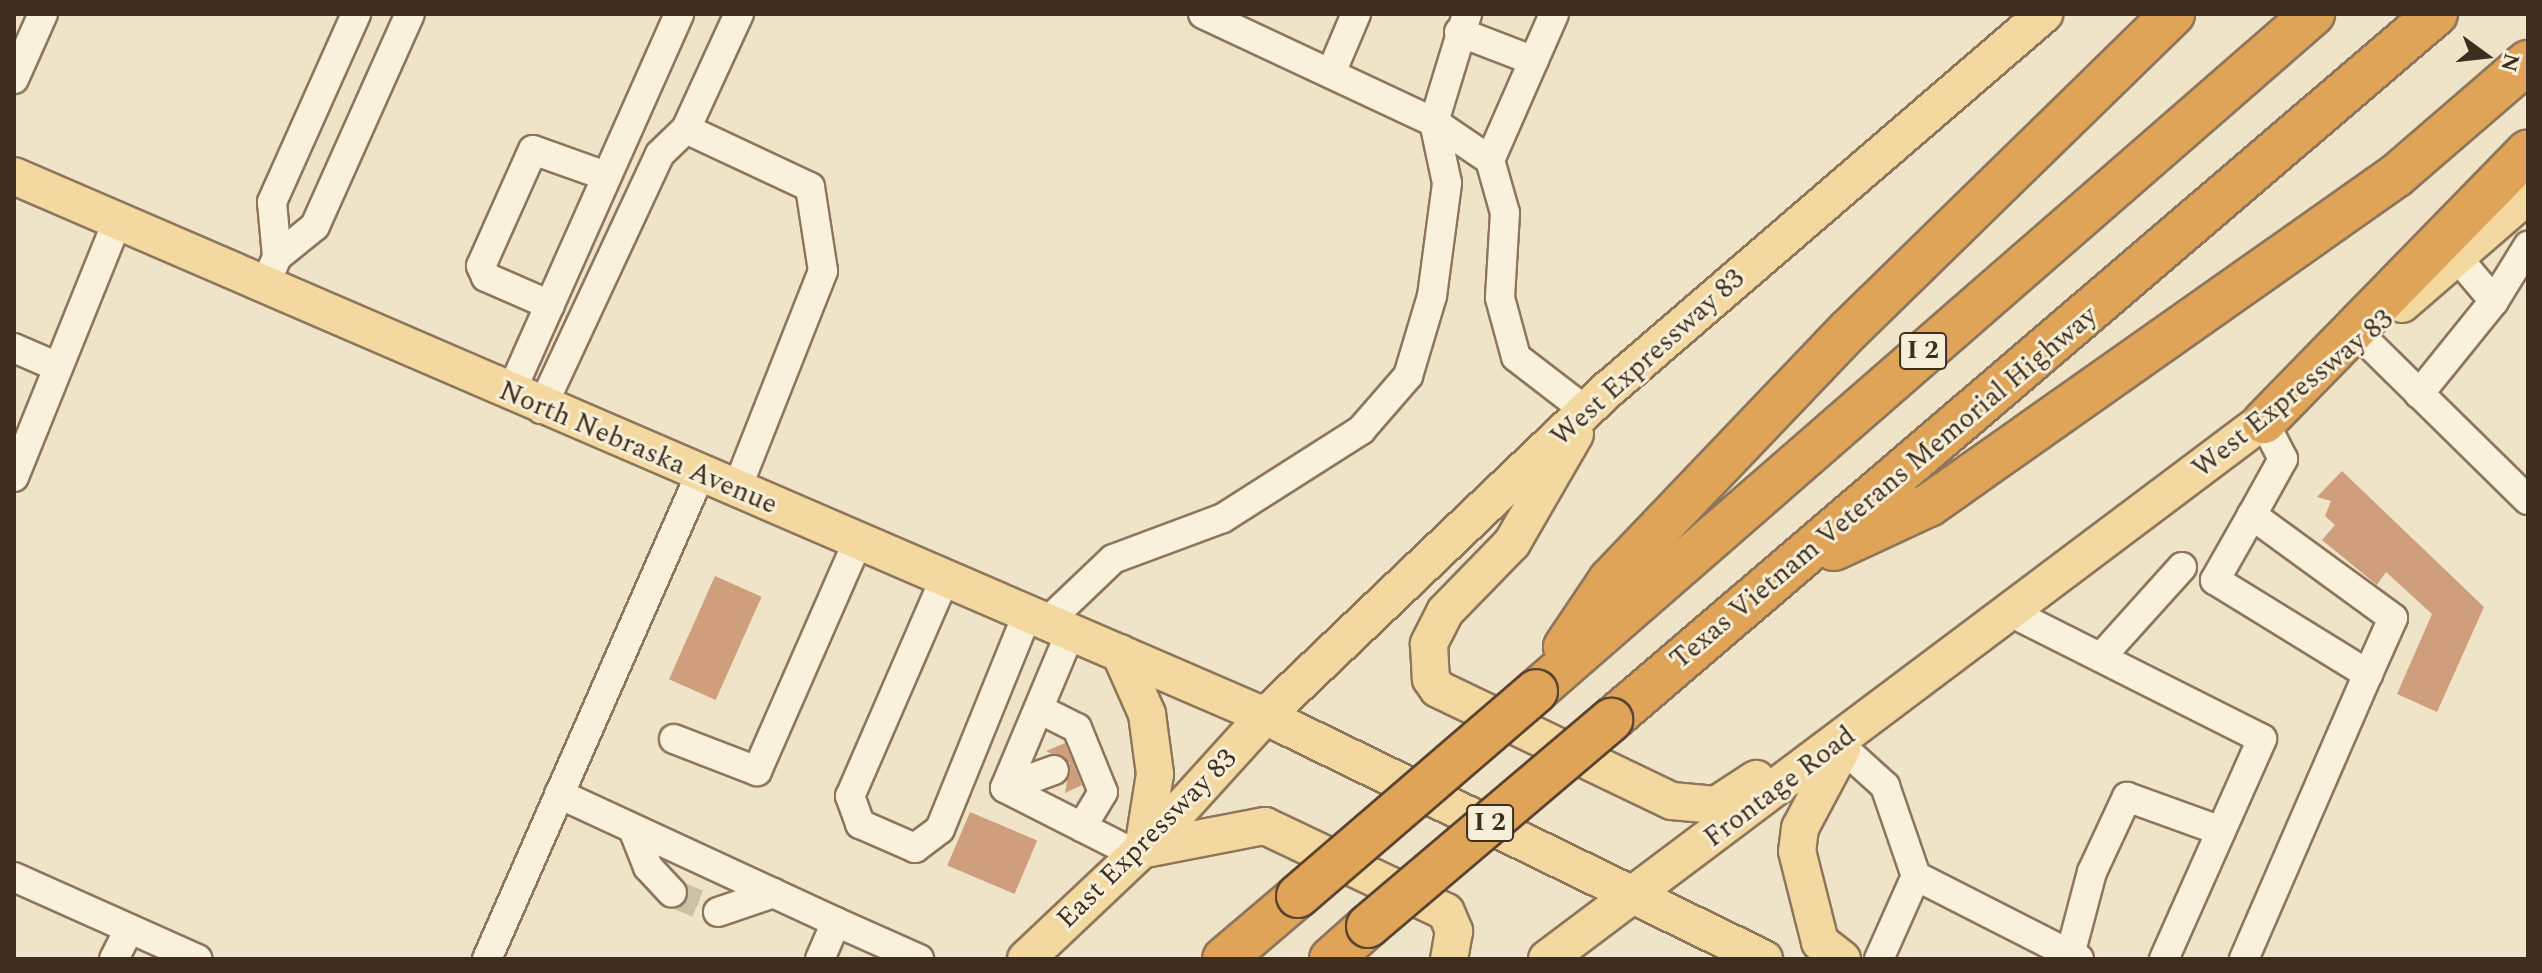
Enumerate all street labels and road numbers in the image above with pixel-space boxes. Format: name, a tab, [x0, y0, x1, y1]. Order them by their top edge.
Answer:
street label: West Expressway 83	[1544, 262, 1752, 454]
street label: Texas Vietnam Veterans Memorial Highway	[1664, 299, 2104, 677]
street label: West Expressway 83	[2186, 303, 2400, 485]
road number: I 2	[1899, 329, 1947, 373]
street label: North Nebraska Avenue	[494, 374, 782, 522]
street label: Frontage Road	[1698, 719, 1862, 855]
street label: East Expressway 83	[1050, 742, 1244, 936]
road number: I 2	[1466, 801, 1514, 845]

